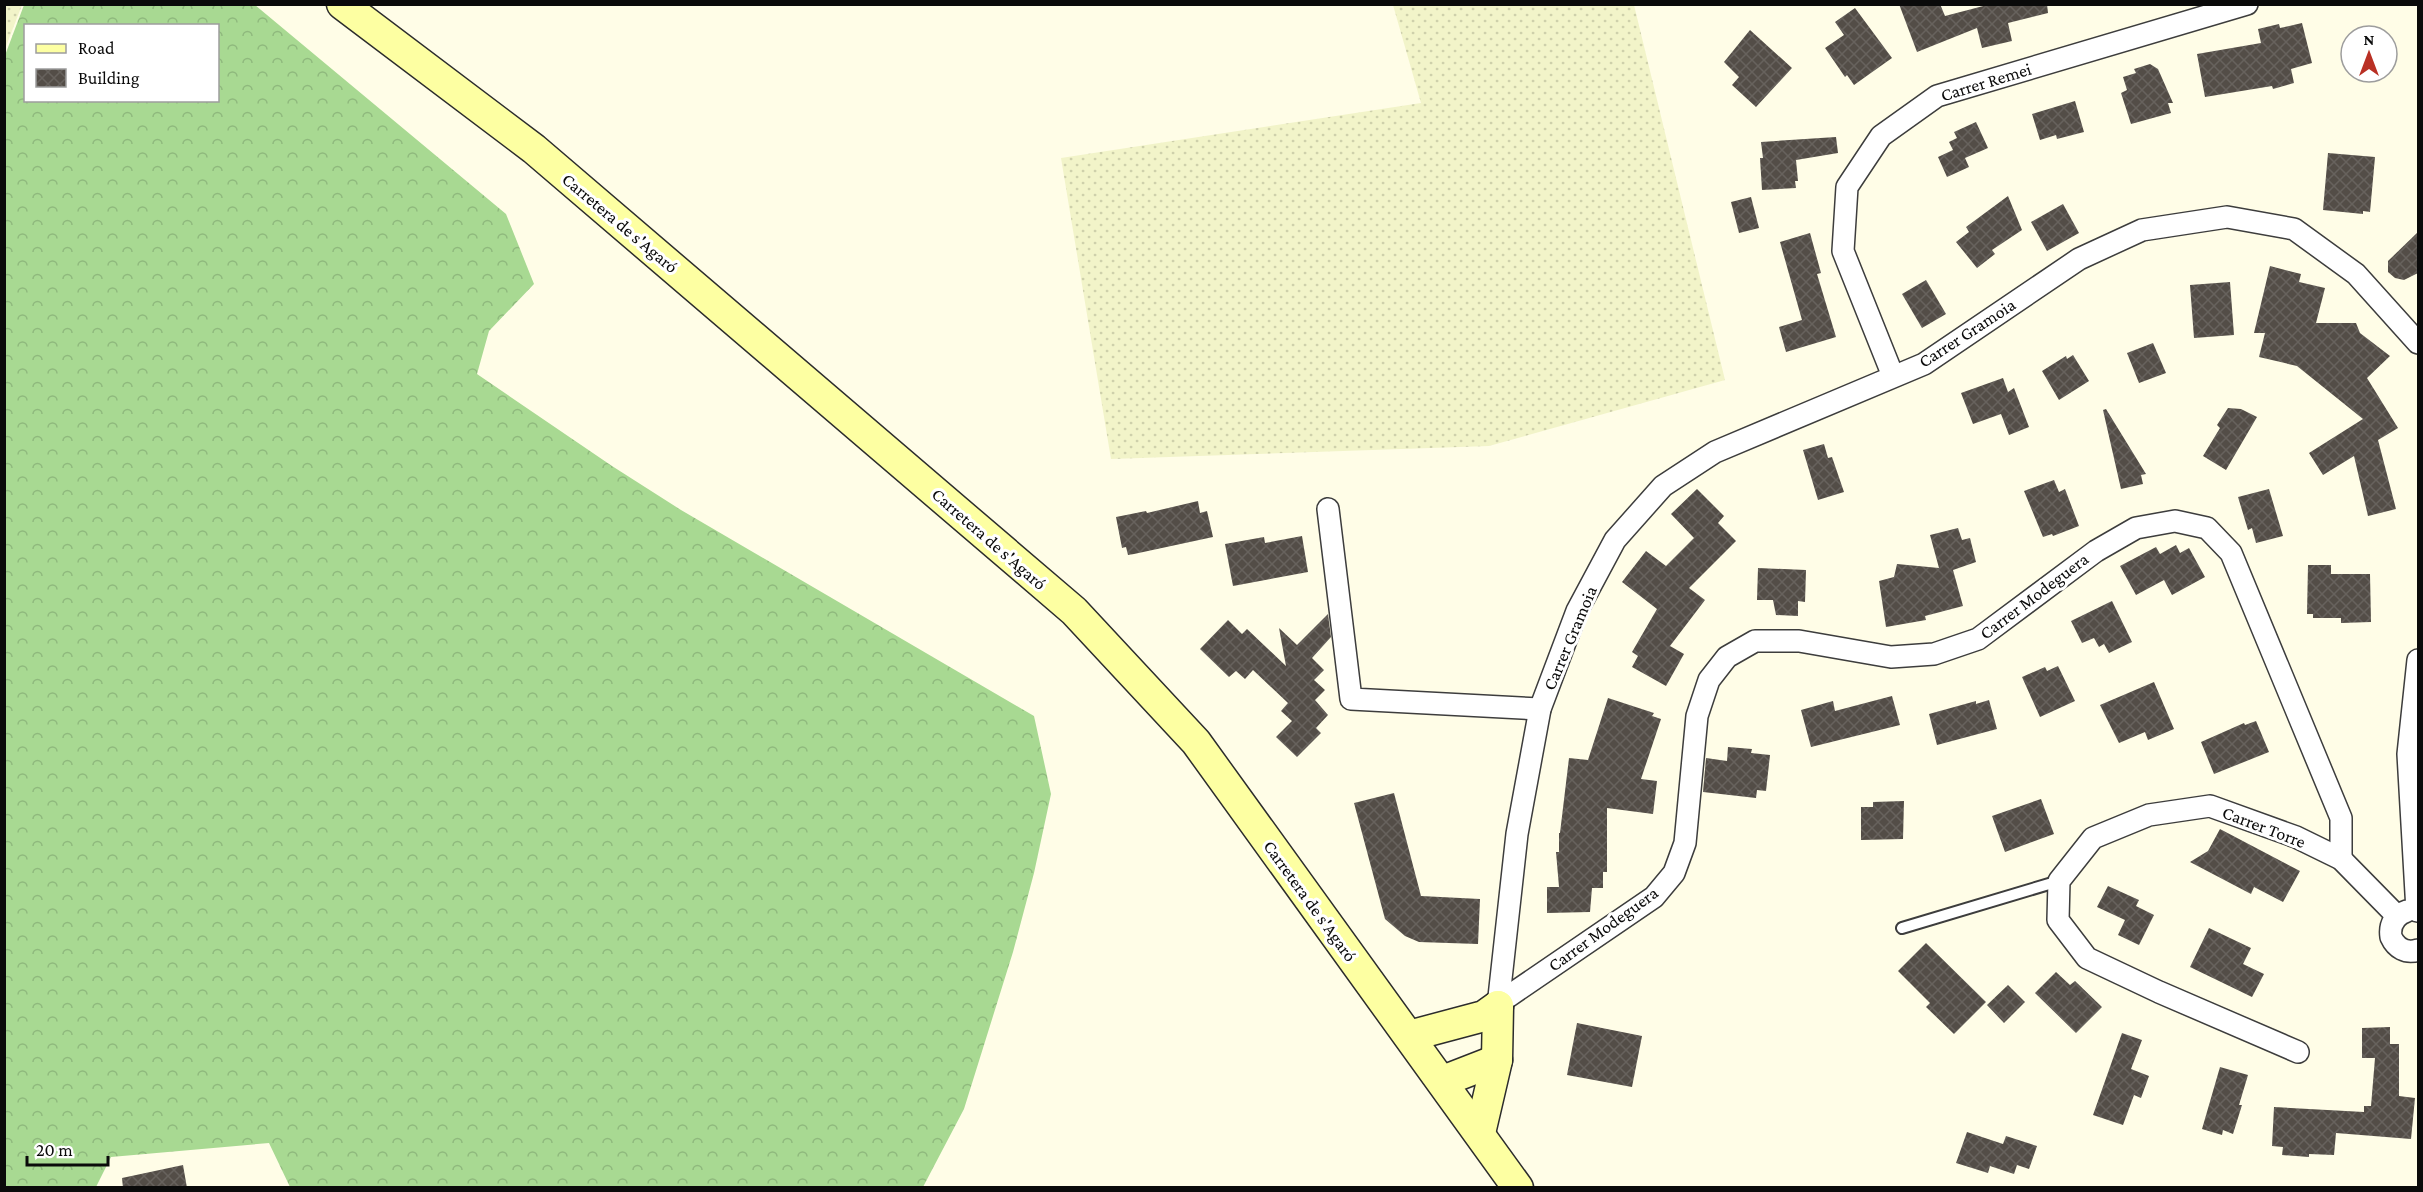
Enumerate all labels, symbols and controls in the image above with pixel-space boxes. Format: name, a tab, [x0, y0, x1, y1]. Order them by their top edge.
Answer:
legend	[24, 24, 219, 102]
north arrow	[2339, 24, 2399, 84]
text: N	[2364, 31, 2375, 48]
text: Road	[78, 38, 115, 58]
street label: Carrer Remei	[1938, 59, 2034, 105]
text: Building	[78, 68, 140, 88]
street label: Carretera de s'Agaró	[558, 169, 682, 277]
street label: Carrer Gramoia	[1915, 294, 2019, 372]
street label: Carretera de s'Agaró	[928, 484, 1050, 594]
street label: Carrer Modeguera	[1976, 549, 2092, 643]
street label: Carrer Gramoia	[1539, 583, 1601, 693]
street label: Carrer Torre	[2220, 802, 2308, 852]
street label: Carretera de s'Agaró	[1259, 837, 1361, 965]
street label: Carrer Modeguera	[1544, 882, 1662, 976]
scale bar	[27, 1129, 108, 1167]
text: 20 m	[36, 1140, 73, 1160]

